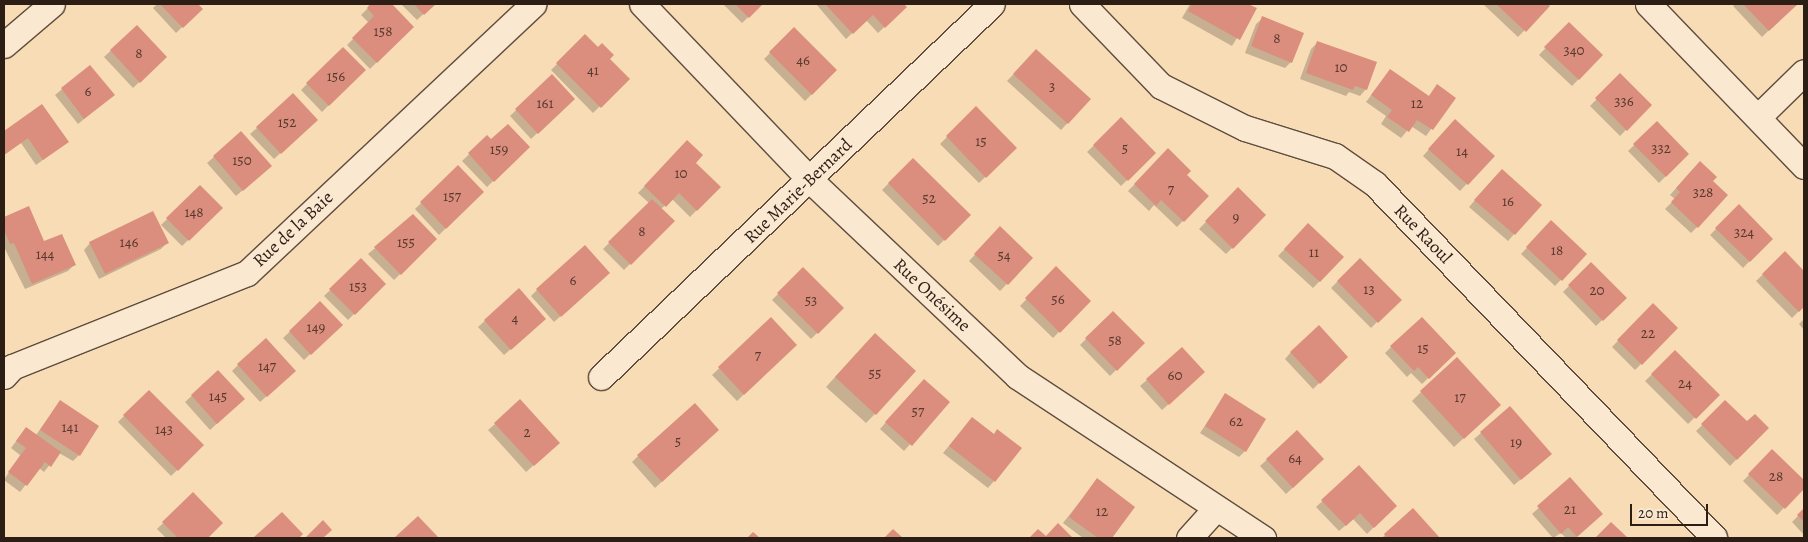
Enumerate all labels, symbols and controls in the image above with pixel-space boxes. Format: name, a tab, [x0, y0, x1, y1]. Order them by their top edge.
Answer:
house number: 158	[374, 23, 392, 41]
house number: 8	[1273, 30, 1281, 48]
house number: 340	[1563, 42, 1585, 60]
house number: 8	[135, 45, 143, 63]
house number: 46	[796, 52, 810, 70]
house number: 10	[1334, 59, 1348, 77]
house number: 41	[587, 62, 599, 80]
house number: 156	[327, 68, 345, 86]
house number: 3	[1049, 78, 1055, 96]
house number: 6	[85, 83, 91, 101]
house number: 336	[1614, 93, 1634, 111]
house number: 161	[536, 95, 554, 113]
house number: 12	[1411, 95, 1423, 113]
house number: 152	[278, 114, 296, 132]
house number: 15	[975, 133, 987, 151]
street label: Rue Marie-Bernard	[740, 134, 856, 248]
house number: 5	[1122, 140, 1128, 158]
house number: 332	[1651, 140, 1671, 158]
house number: 159	[490, 141, 508, 159]
house number: 14	[1456, 143, 1468, 161]
house number: 150	[232, 152, 252, 170]
house number: 10	[674, 165, 688, 183]
house number: 7	[1168, 181, 1174, 199]
house number: 328	[1693, 184, 1713, 202]
street label: Rue de la Baie	[248, 186, 338, 272]
house number: 157	[443, 188, 461, 206]
house number: 52	[922, 190, 936, 208]
house number: 16	[1502, 193, 1514, 211]
street label: Rue Raoul	[1390, 200, 1456, 268]
house number: 148	[184, 204, 204, 222]
house number: 9	[1233, 209, 1239, 227]
house number: 8	[638, 223, 646, 241]
house number: 324	[1734, 224, 1754, 242]
house number: 146	[120, 234, 138, 252]
house number: 155	[397, 234, 415, 252]
house number: 18	[1551, 242, 1563, 260]
house number: 11	[1309, 244, 1319, 262]
house number: 144	[36, 246, 54, 264]
house number: 54	[997, 247, 1011, 265]
street label: Rue Onésime	[889, 254, 975, 336]
house number: 6	[570, 272, 576, 290]
house number: 153	[349, 278, 367, 296]
house number: 13	[1363, 281, 1375, 299]
house number: 20	[1589, 282, 1605, 300]
house number: 56	[1051, 291, 1065, 309]
house number: 53	[805, 292, 817, 310]
house number: 4	[512, 310, 518, 328]
house number: 149	[307, 319, 325, 337]
house number: 22	[1641, 325, 1655, 343]
house number: 58	[1108, 332, 1122, 350]
house number: 15	[1417, 340, 1429, 358]
house number: 7	[755, 347, 761, 365]
house number: 147	[258, 358, 276, 376]
house number: 55	[869, 365, 881, 383]
house number: 60	[1168, 367, 1182, 385]
house number: 24	[1678, 375, 1692, 393]
house number: 145	[209, 388, 227, 406]
house number: 17	[1454, 389, 1466, 407]
house number: 57	[912, 403, 924, 421]
house number: 62	[1229, 413, 1243, 431]
house number: 141	[61, 419, 79, 437]
house number: 143	[155, 421, 173, 439]
house number: 2	[523, 424, 531, 442]
house number: 5	[675, 433, 681, 451]
house number: 19	[1510, 434, 1522, 452]
house number: 64	[1288, 450, 1302, 468]
house number: 28	[1769, 468, 1783, 486]
scale bar	[1633, 494, 1710, 526]
house number: 21	[1564, 501, 1576, 519]
house number: 12	[1096, 503, 1108, 521]
text: 20 m	[1638, 503, 1669, 523]

